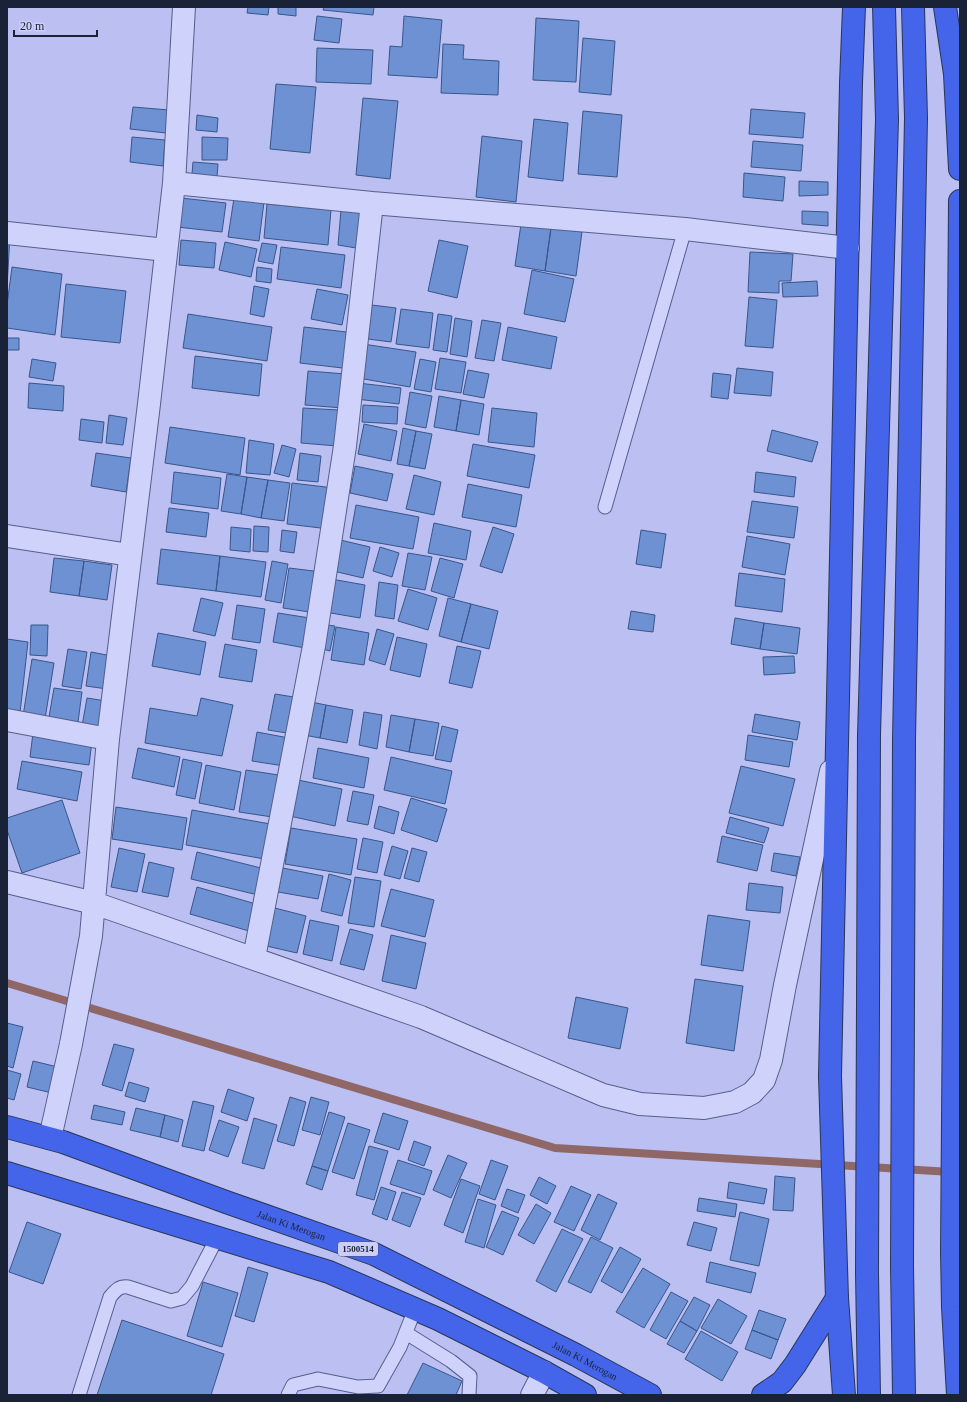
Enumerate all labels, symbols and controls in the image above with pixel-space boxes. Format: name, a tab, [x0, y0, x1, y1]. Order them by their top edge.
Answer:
scale bar	[14, 12, 97, 38]
text: 20 m	[20, 19, 45, 33]
street label: Jalan Ki Merogan	[256, 1208, 327, 1243]
road number: 1500514	[338, 1242, 378, 1256]
street label: Jalan Ki Merogan	[551, 1339, 619, 1382]

